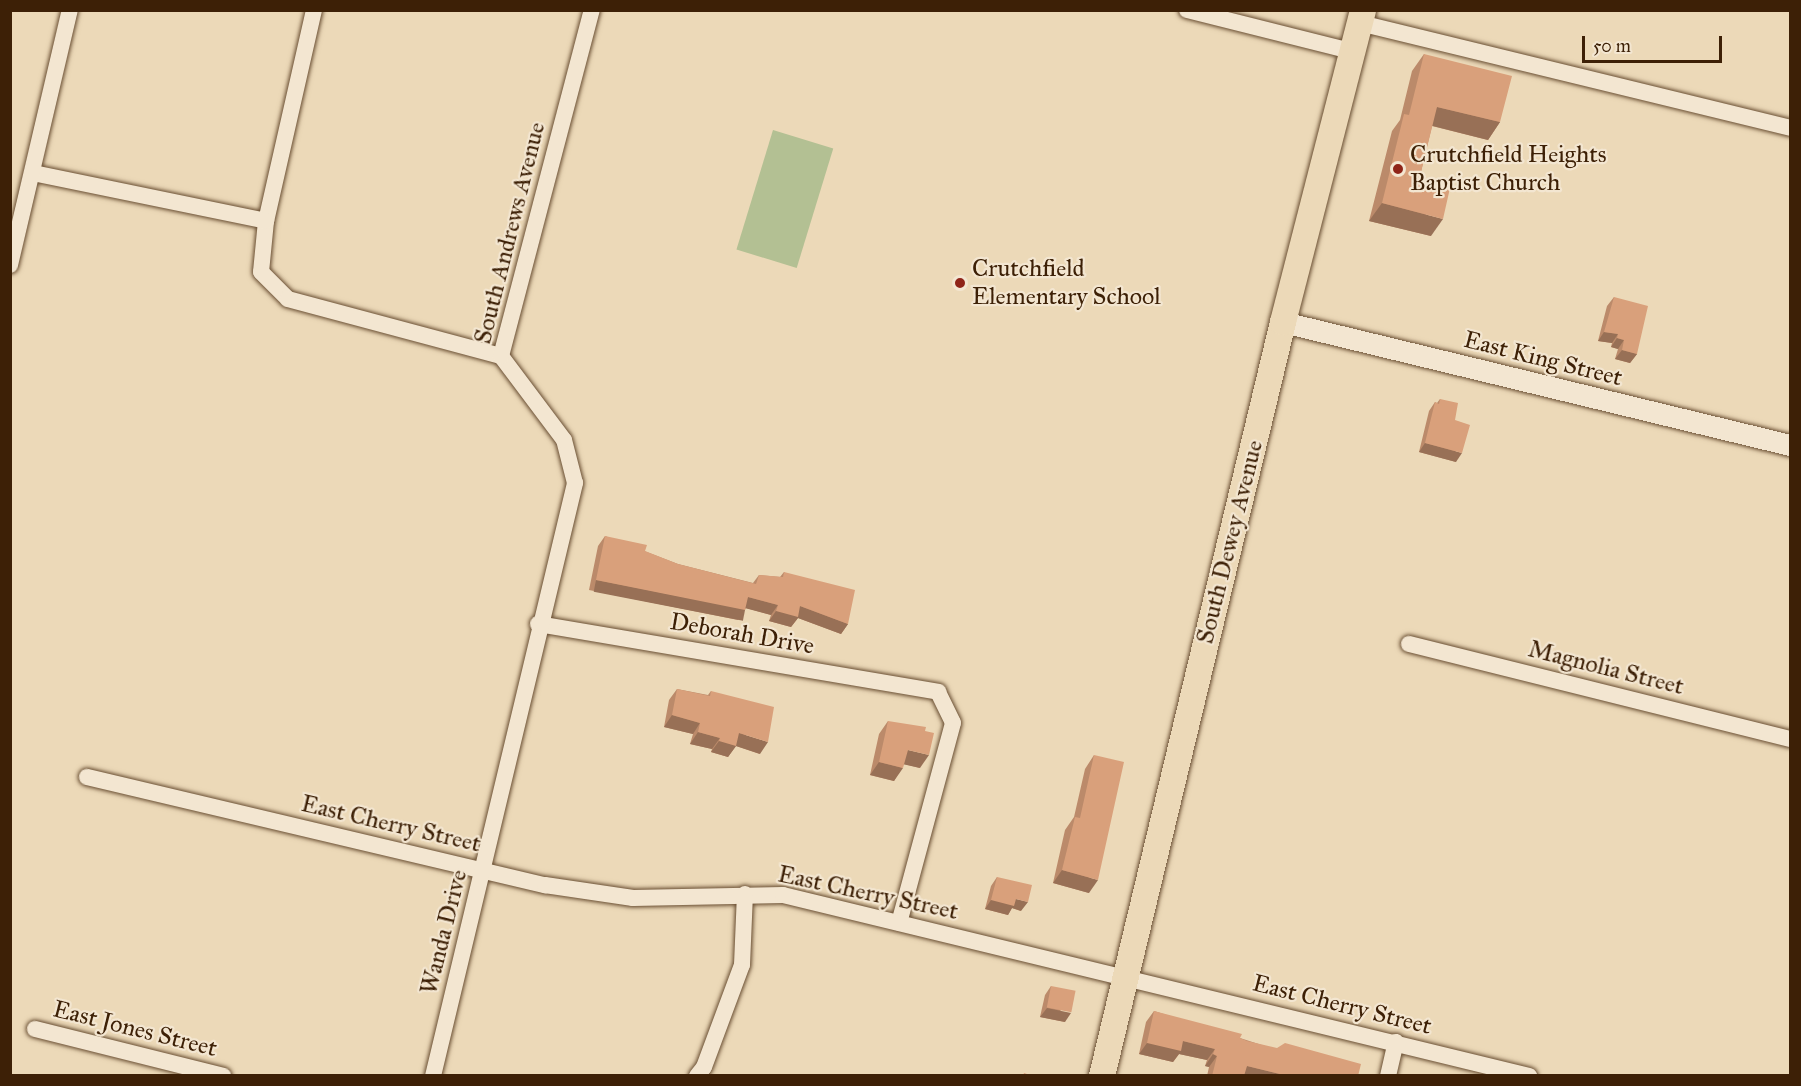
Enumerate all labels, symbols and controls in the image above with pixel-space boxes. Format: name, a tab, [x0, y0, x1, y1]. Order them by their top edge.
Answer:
scale bar	[1585, 24, 1724, 62]
text: 50 m	[1593, 35, 1631, 57]
street label: South Andrews Avenue	[468, 119, 552, 347]
place label: Crutchfield Heights Baptist Church	[1410, 141, 1607, 197]
marker: Crutchfield Heights Baptist Church	[1391, 162, 1405, 176]
place label: Crutchfield Elementary School	[972, 255, 1161, 311]
marker: Crutchfield Elementary School	[953, 276, 967, 290]
street label: East King Street	[1461, 325, 1625, 393]
street label: South Dewey Avenue	[1191, 437, 1269, 647]
street label: Deborah Drive	[668, 607, 816, 661]
street label: Magnolia Street	[1525, 635, 1687, 701]
street label: East Cherry Street	[298, 789, 484, 859]
street label: East Cherry Street	[775, 860, 961, 926]
street label: Wanda Drive	[415, 867, 473, 997]
street label: East Cherry Street	[1250, 969, 1434, 1041]
street label: East Jones Street	[50, 995, 220, 1063]

